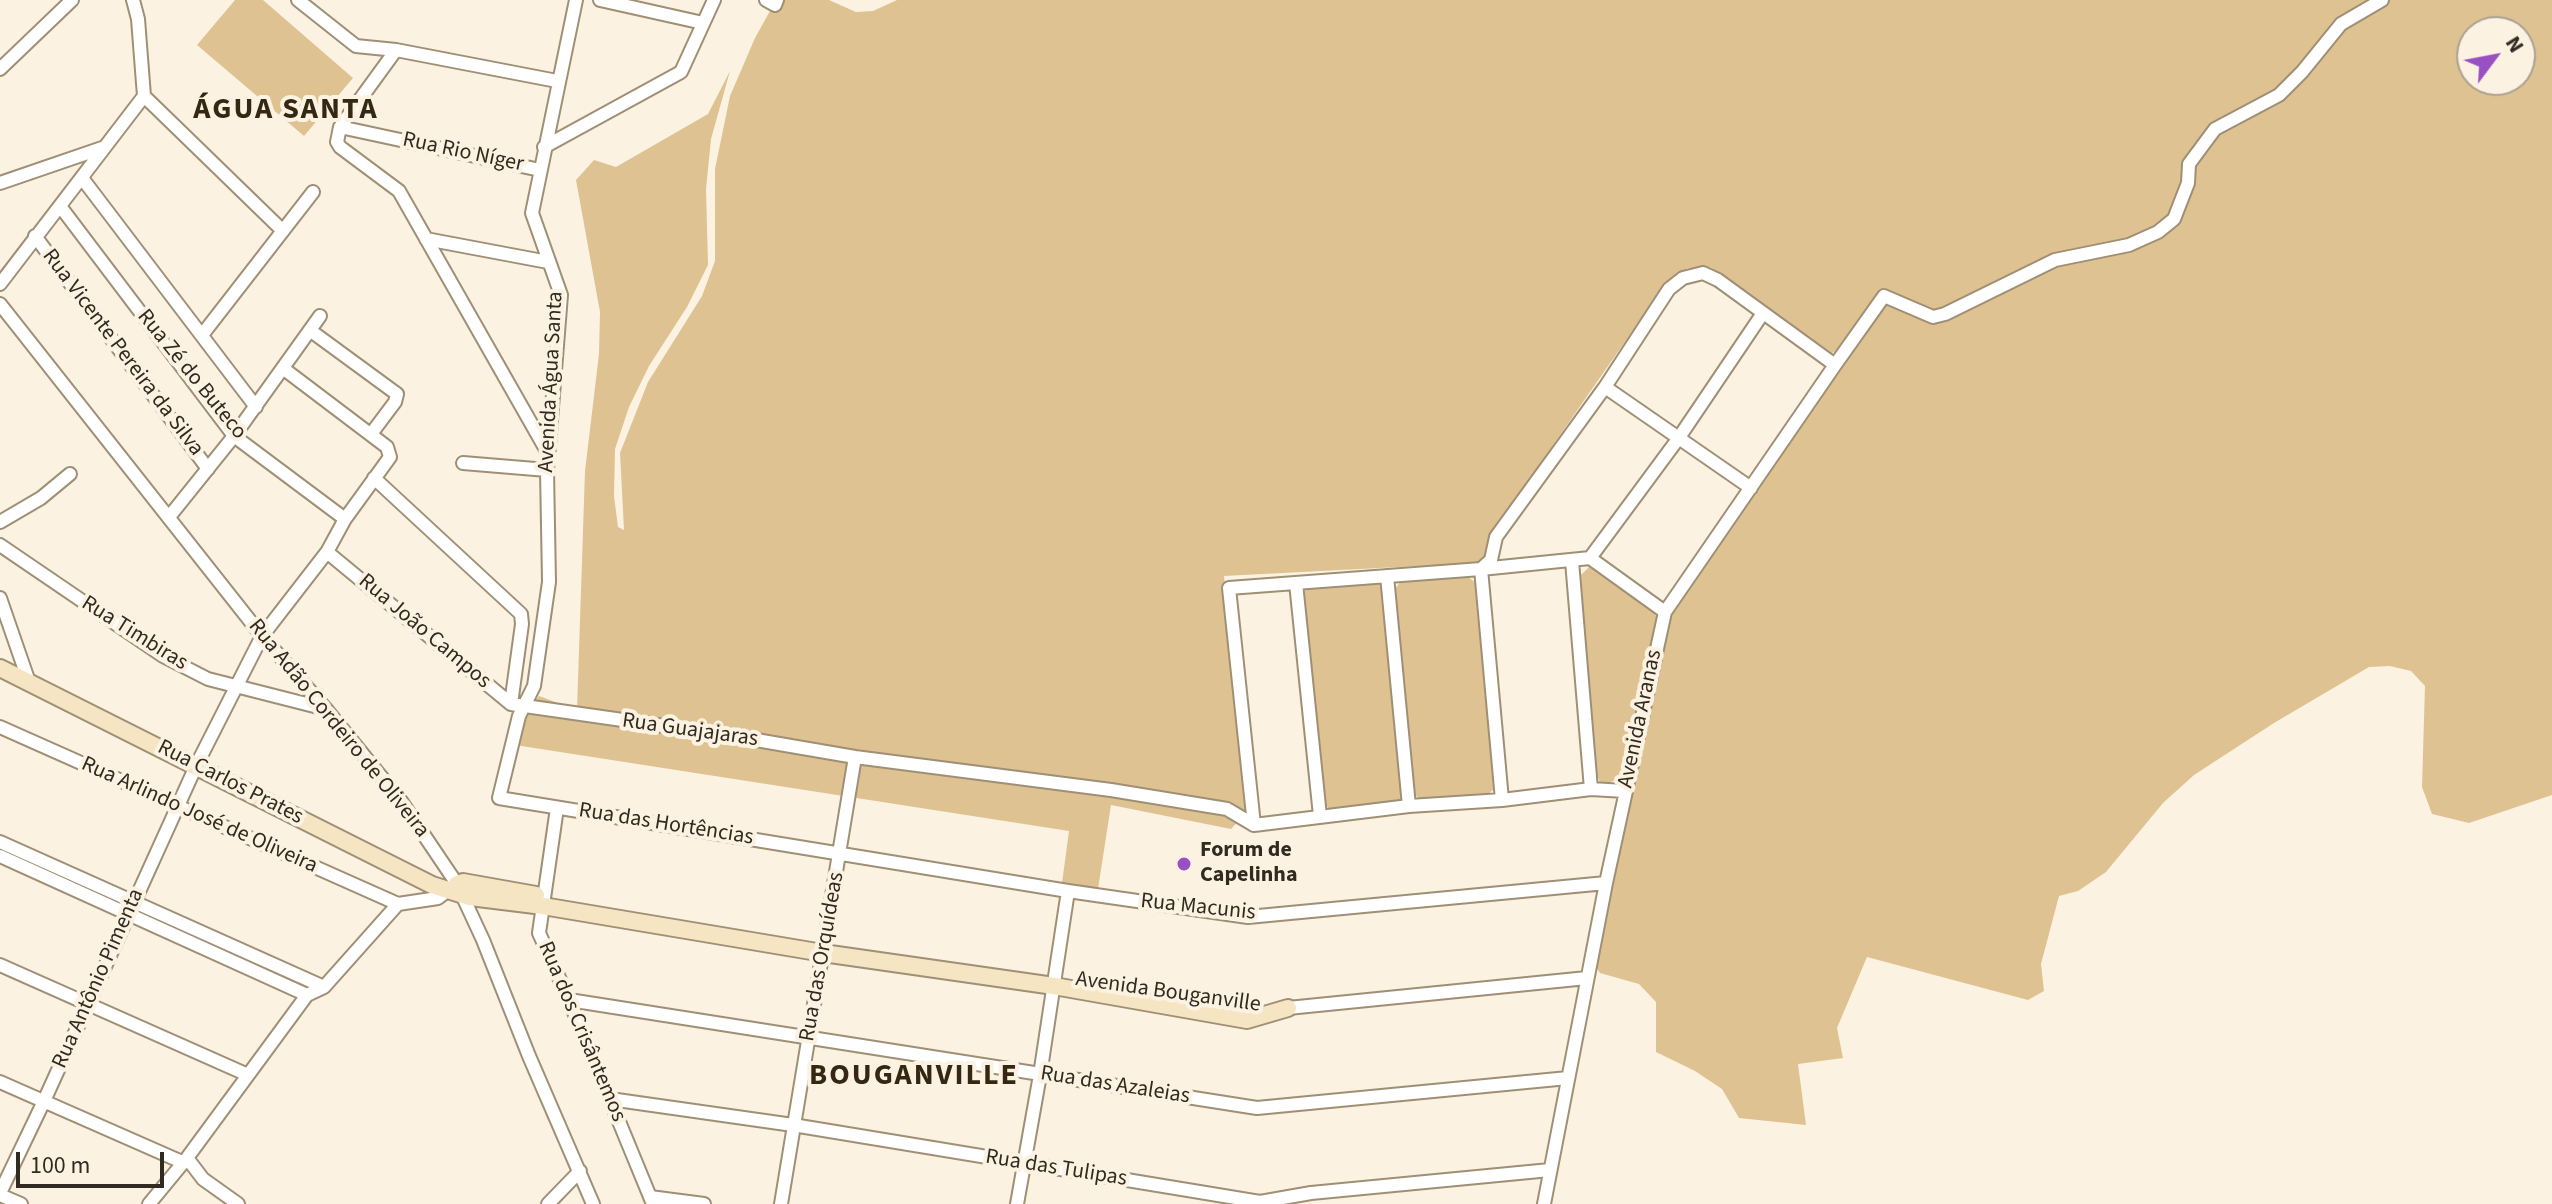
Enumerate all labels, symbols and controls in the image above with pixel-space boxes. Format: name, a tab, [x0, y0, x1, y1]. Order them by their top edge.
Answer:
north arrow	[2456, 16, 2536, 96]
text: N	[2497, 30, 2532, 59]
district label: ÁGUA SANTA	[193, 93, 379, 129]
street label: Rua Rio Níger	[400, 127, 526, 179]
street label: Rua Vicente Pereira da Silva	[36, 244, 208, 462]
street label: Avenida Água Santa	[534, 291, 570, 473]
street label: Rua Zé do Buteco	[131, 305, 251, 445]
street label: Rua João Campos	[352, 569, 496, 695]
street label: Rua Timbiras	[76, 591, 192, 677]
street label: Rua Adão Cordeiro de Oliveira	[242, 614, 434, 844]
street label: Avenida Aranas	[1613, 648, 1669, 790]
street label: Rua Guajajaras	[620, 708, 760, 754]
street label: Rua Carlos Prates	[153, 735, 307, 831]
street label: Rua Arlindo José de Oliveira	[77, 752, 321, 880]
street label: Rua das Hortências	[577, 798, 755, 852]
place label: Forum de Capelinha	[1200, 838, 1298, 890]
marker: Forum de Capelinha	[1175, 855, 1193, 873]
street label: Rua das Orquídeas	[795, 870, 851, 1044]
street label: Rua Antônio Pimenta	[48, 885, 150, 1073]
street label: Rua Macunis	[1139, 889, 1257, 927]
street label: Rua dos Crisântemos	[531, 938, 631, 1126]
street label: Avenida Bouganville	[1074, 967, 1262, 1019]
district label: BOUGANVILLE	[809, 1059, 1019, 1095]
street label: Rua das Azaleias	[1038, 1061, 1192, 1111]
scale bar	[20, 1136, 168, 1186]
street label: Rua das Tulipas	[983, 1145, 1129, 1193]
text: 100 m	[30, 1148, 90, 1183]

